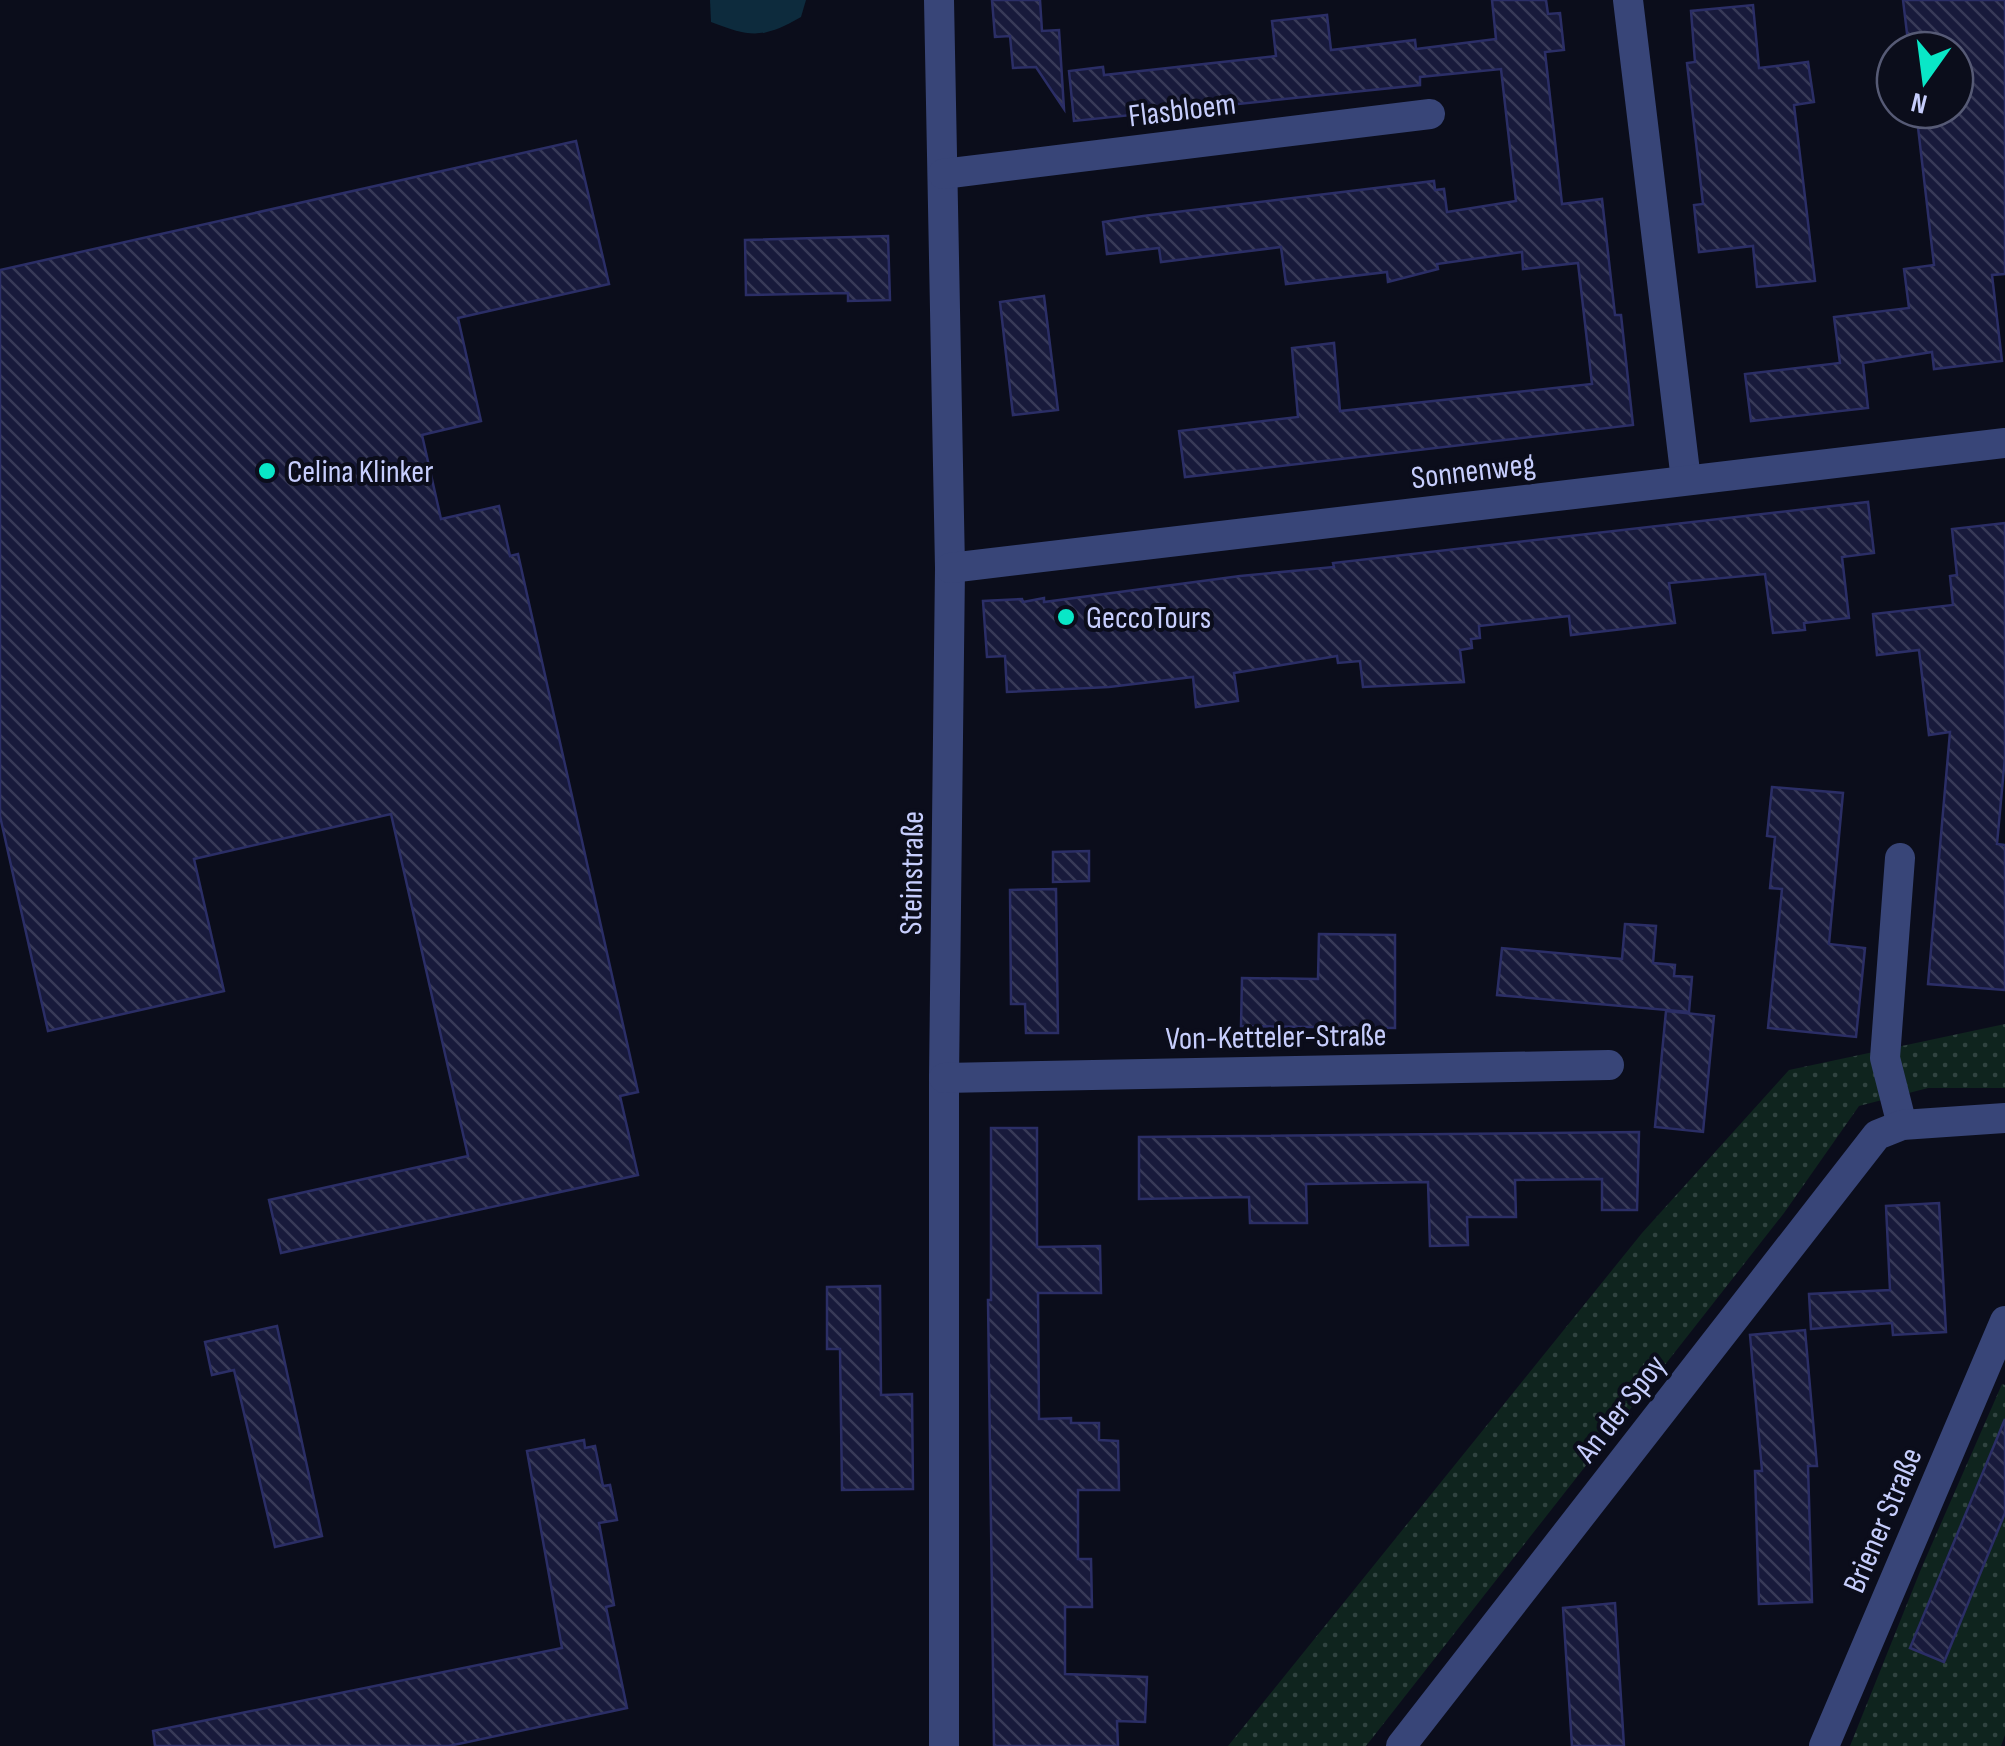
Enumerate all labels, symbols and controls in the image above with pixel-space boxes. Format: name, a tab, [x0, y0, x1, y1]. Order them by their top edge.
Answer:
north arrow	[1875, 30, 1975, 130]
street label: Flasbloem	[1126, 85, 1238, 136]
text: N	[1908, 85, 1931, 121]
street label: Sonnenweg	[1409, 445, 1537, 498]
place label: Celina Klinker	[287, 453, 433, 492]
marker: Celina Klinker	[256, 460, 278, 482]
place label: GeccoTours	[1086, 599, 1211, 638]
marker: GeccoTours	[1055, 606, 1077, 628]
street label: Steinstraße	[892, 811, 933, 935]
street label: Von-Ketteler-Straße	[1165, 1016, 1387, 1059]
street label: An der Spoy	[1566, 1347, 1675, 1471]
street label: Briener Straße	[1835, 1442, 1931, 1599]

